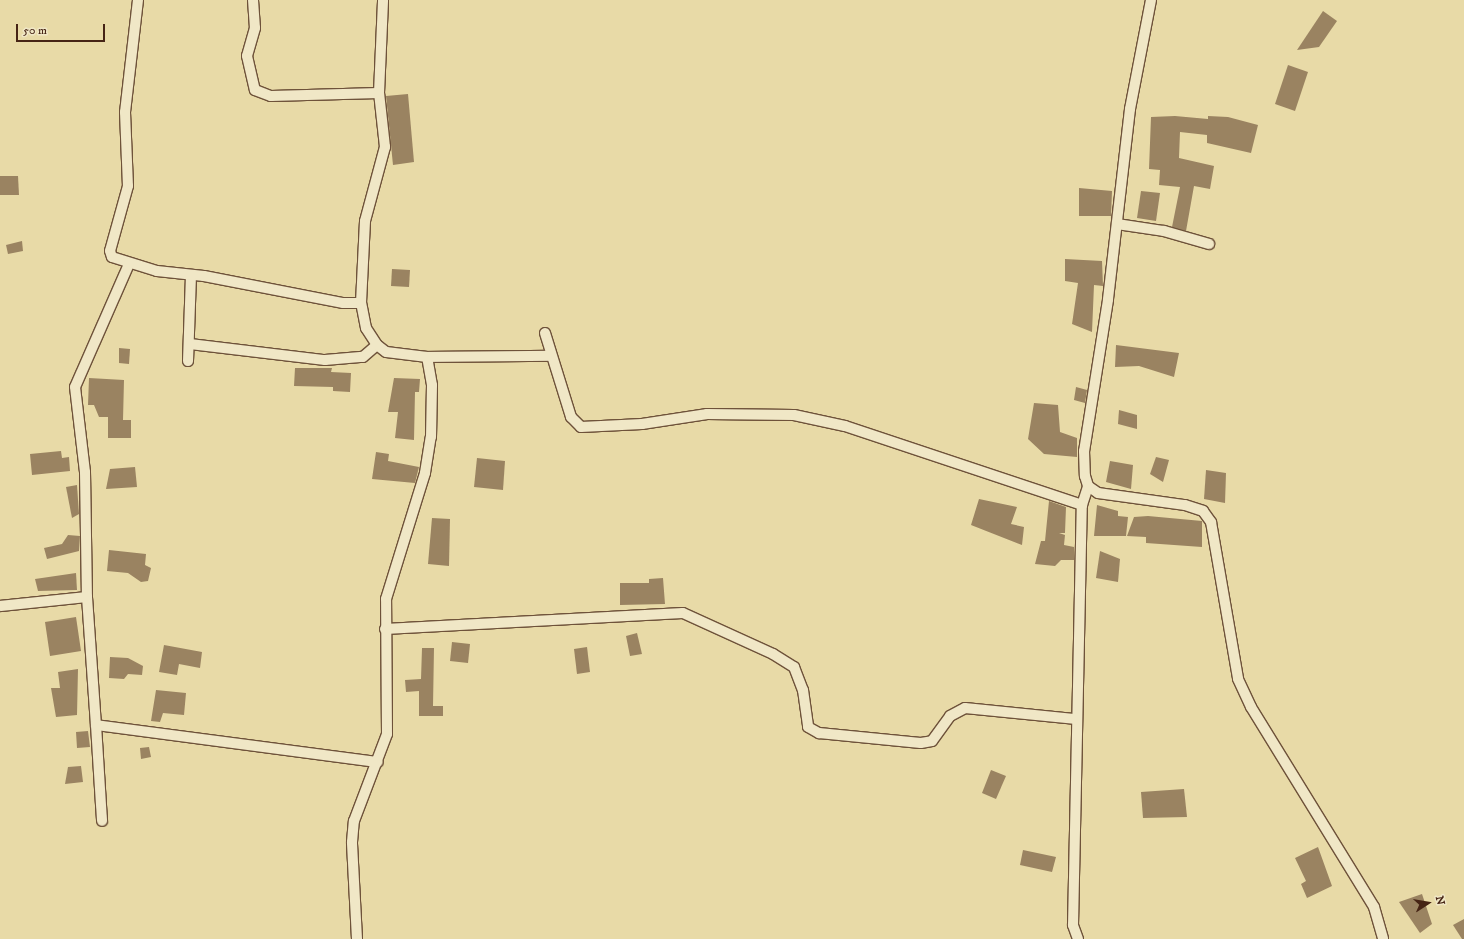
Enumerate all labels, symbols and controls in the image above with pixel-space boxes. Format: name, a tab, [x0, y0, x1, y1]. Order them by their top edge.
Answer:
scale bar	[18, 16, 107, 42]
text: 50 m	[23, 23, 47, 38]
north arrow	[1408, 883, 1448, 923]
text: N	[1432, 895, 1448, 906]

